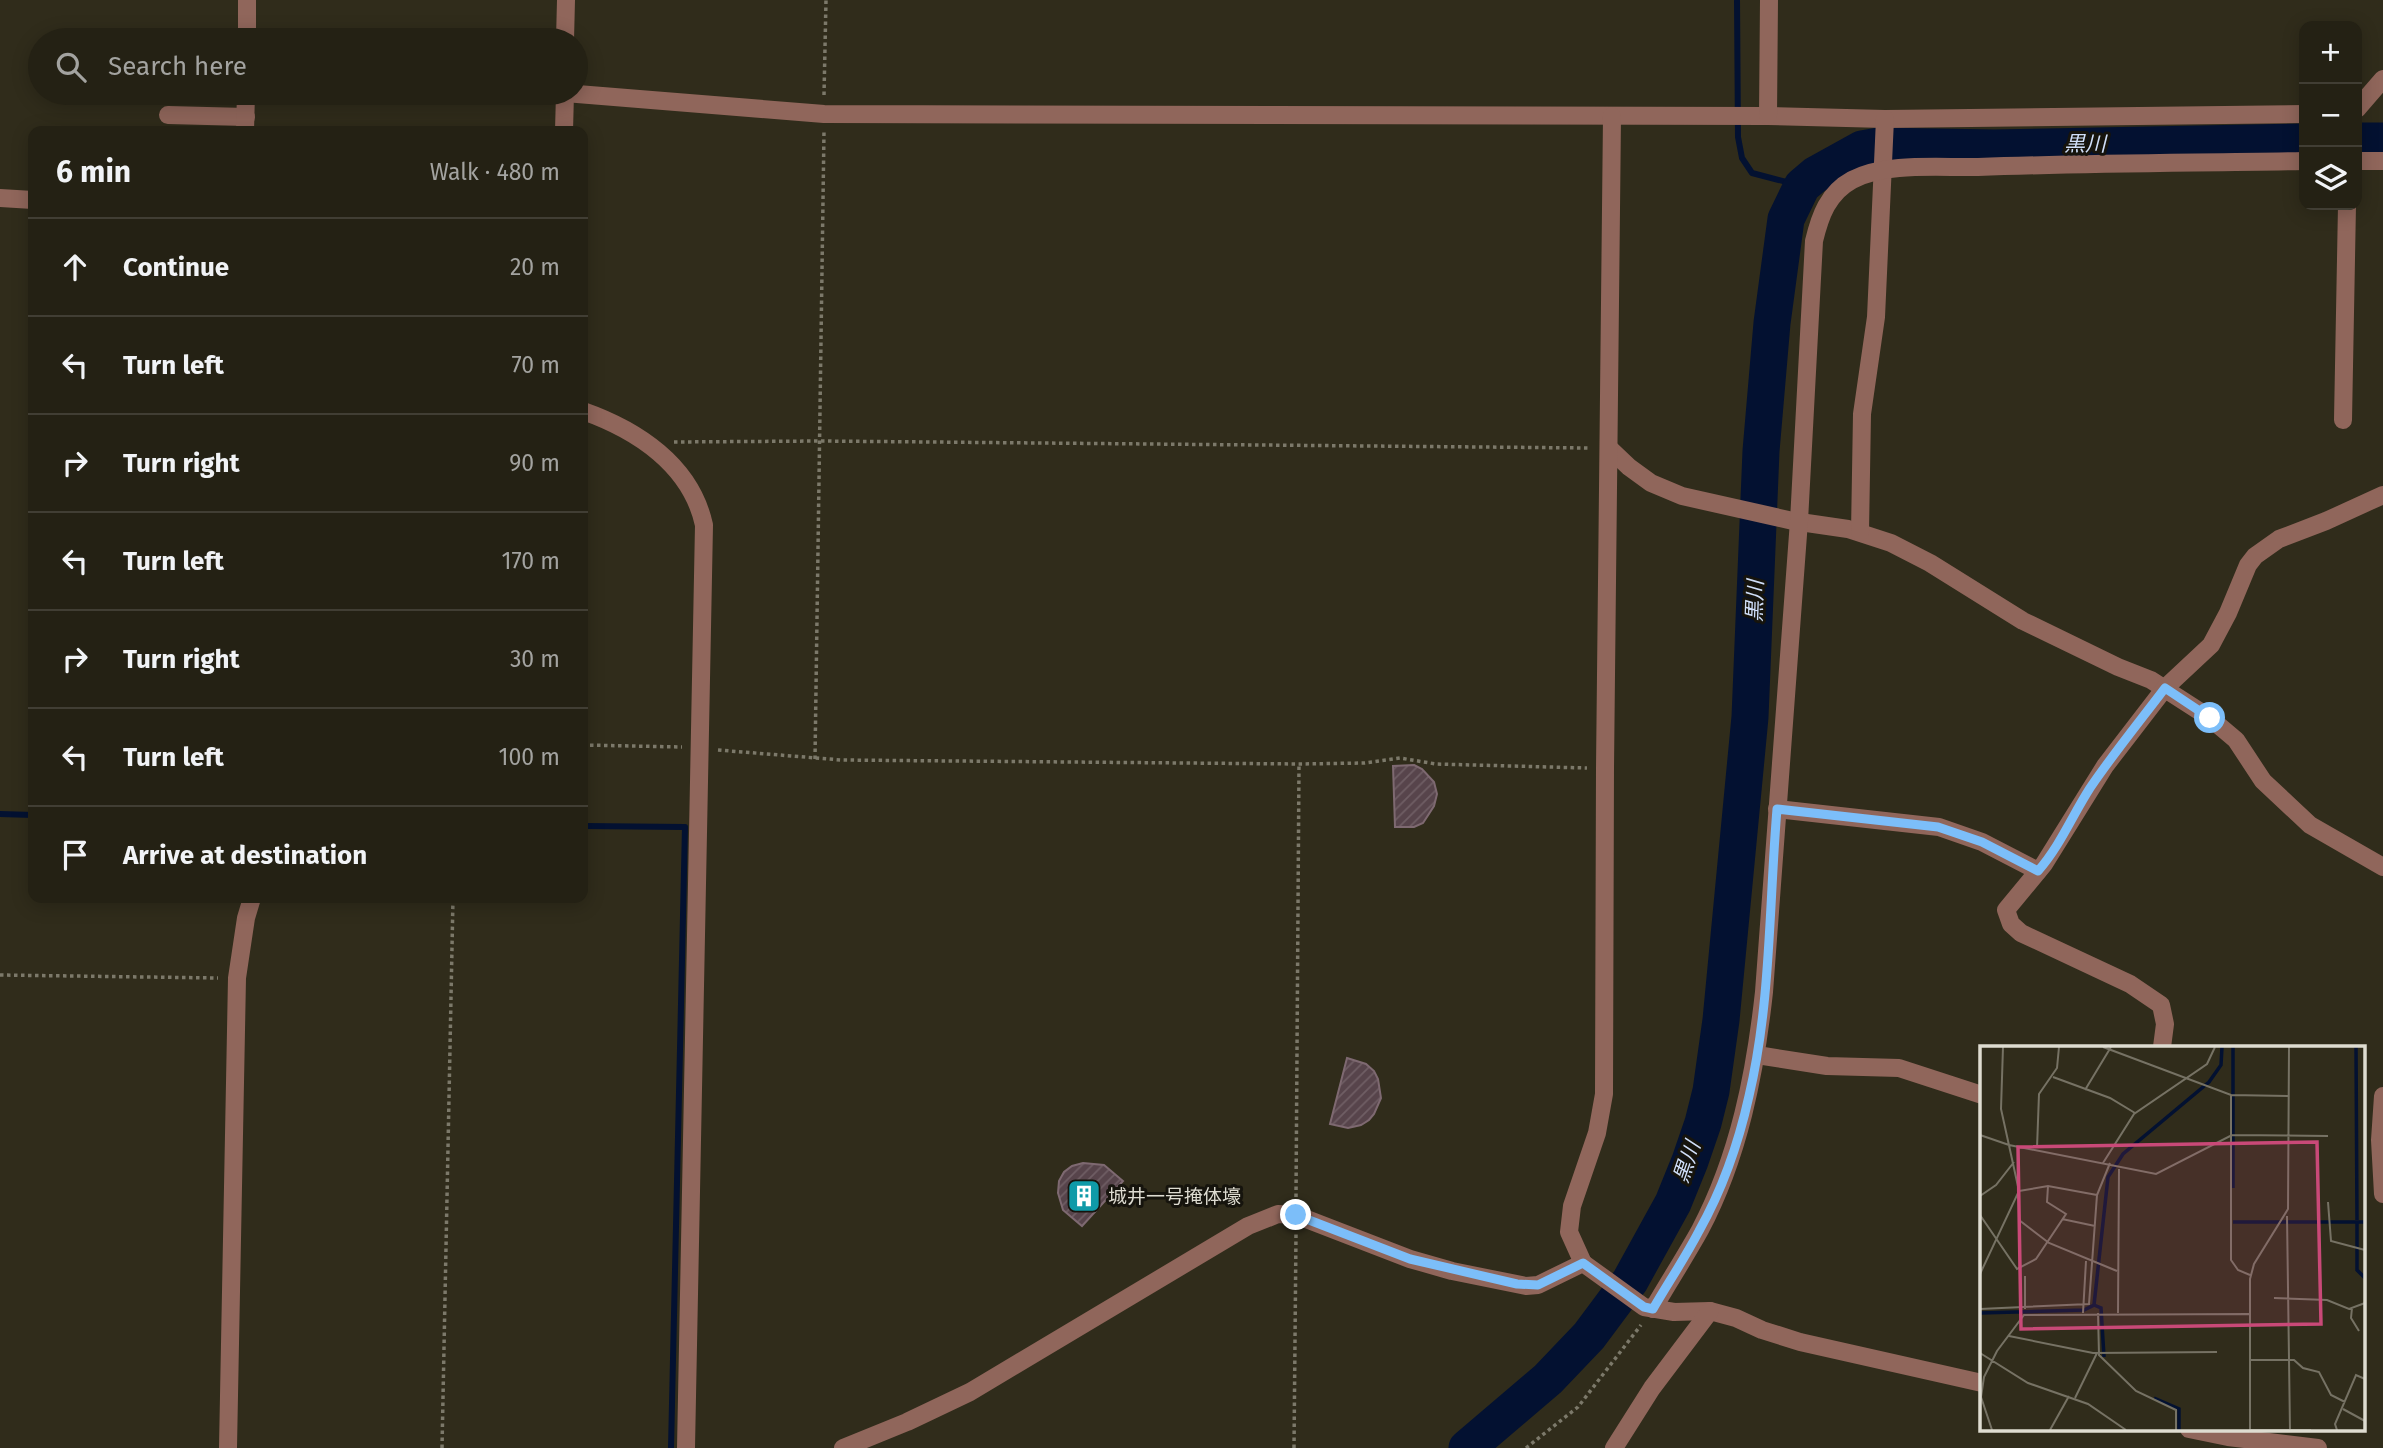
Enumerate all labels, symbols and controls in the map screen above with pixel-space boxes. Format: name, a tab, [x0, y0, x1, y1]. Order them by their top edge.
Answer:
map controls	[2299, 21, 2362, 210]
button: +	[2299, 21, 2362, 84]
search box	[28, 28, 588, 105]
icon: search	[52, 48, 90, 86]
text: Search here	[108, 51, 247, 82]
button: −	[2299, 84, 2362, 147]
water label: 黒川	[2064, 131, 2108, 157]
button: layers	[2299, 147, 2362, 210]
text: 6 min	[56, 154, 131, 190]
text: Walk · 480 m	[430, 158, 560, 186]
icon: ahead	[56, 248, 94, 286]
text: Continue	[123, 252, 229, 283]
text: 20 m	[510, 253, 560, 281]
icon: left	[56, 346, 94, 384]
text: Turn left	[123, 350, 224, 381]
text: 70 m	[511, 351, 560, 379]
icon: right	[56, 444, 94, 482]
text: Turn right	[123, 448, 240, 479]
text: 90 m	[509, 449, 560, 477]
icon: left	[56, 542, 94, 580]
text: Turn left	[123, 546, 224, 577]
text: 170 m	[501, 547, 560, 575]
water label: 黒川	[1741, 578, 1769, 622]
icon: right	[56, 640, 94, 678]
text: Turn right	[123, 644, 240, 675]
text: 30 m	[510, 645, 560, 673]
route start	[2194, 702, 2225, 733]
icon: left	[56, 738, 94, 776]
text: Turn left	[123, 742, 224, 773]
text: 100 m	[499, 743, 560, 771]
icon: arrive	[56, 836, 94, 874]
text: Arrive at destination	[123, 840, 367, 871]
inset map	[1980, 1046, 2366, 1430]
water label: 黒川	[1668, 1136, 1707, 1186]
building icon: 城井一号掩体壕	[1065, 1177, 1103, 1215]
place label: 城井一号掩体壕	[1108, 1185, 1241, 1208]
route end	[1280, 1199, 1311, 1230]

